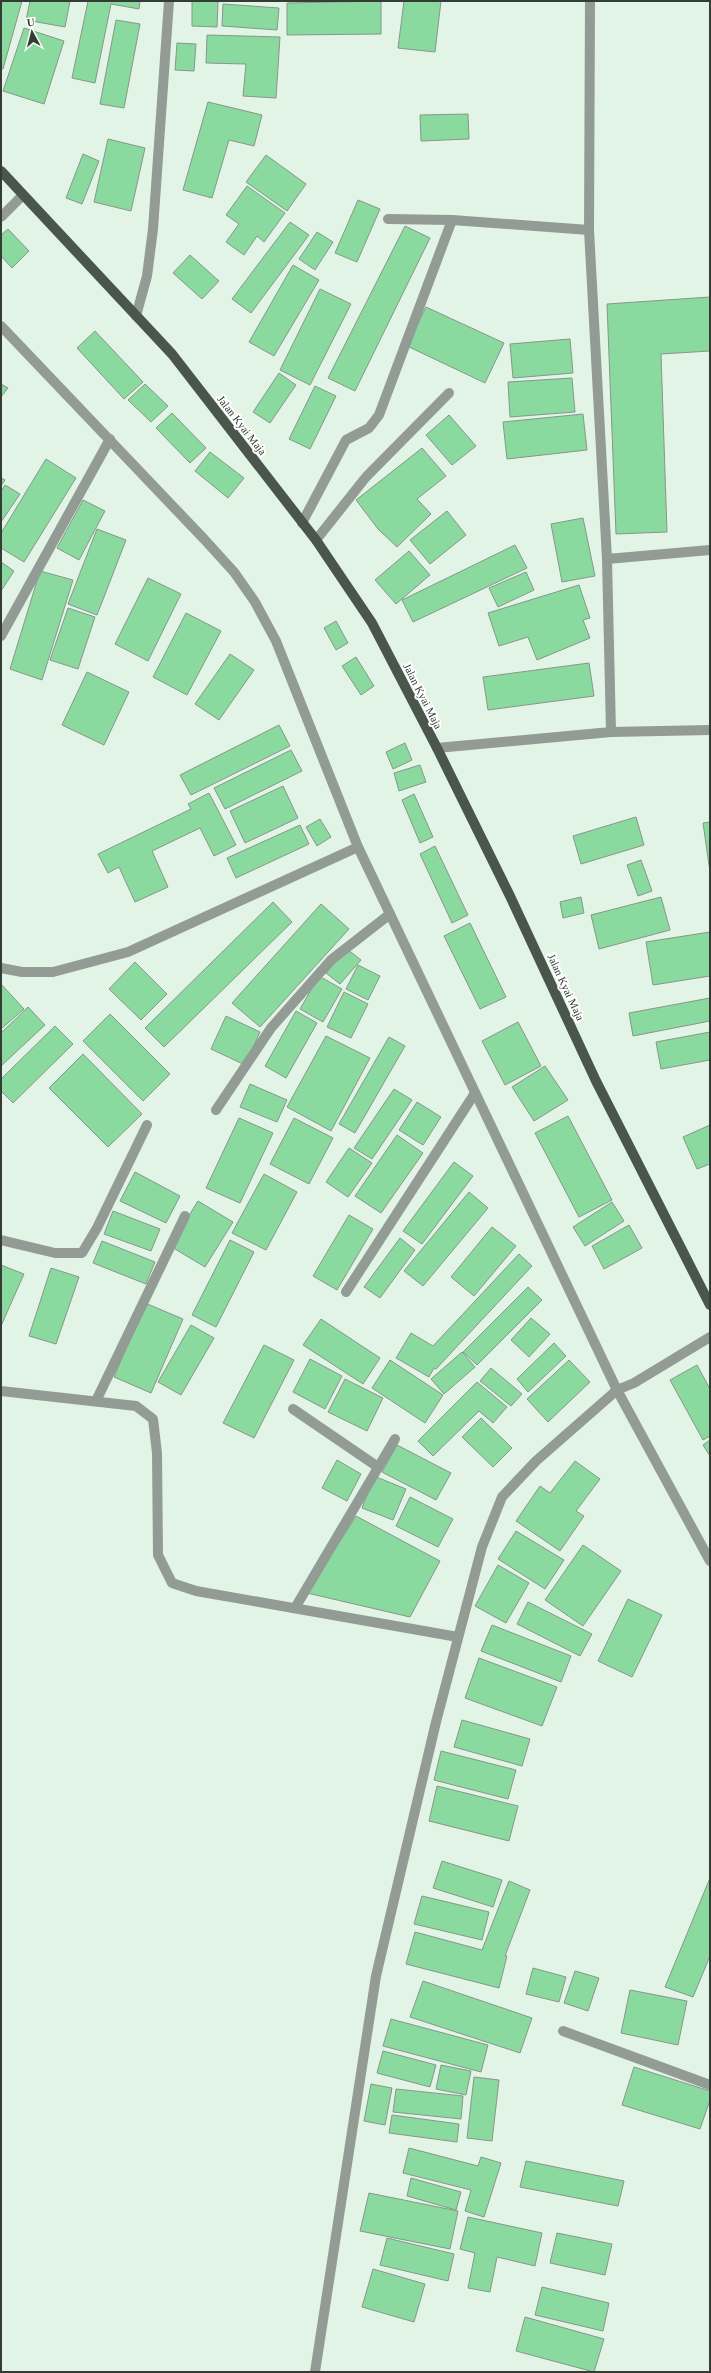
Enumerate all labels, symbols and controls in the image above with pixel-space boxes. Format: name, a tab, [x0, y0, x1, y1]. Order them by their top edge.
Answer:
north arrow	[12, 12, 52, 52]
text: U	[26, 16, 36, 29]
street label: Jalan Kyai Maja	[215, 393, 269, 457]
street label: Jalan Kyai Maja	[401, 661, 445, 731]
street label: Jalan Kyai Maja	[545, 952, 587, 1022]

